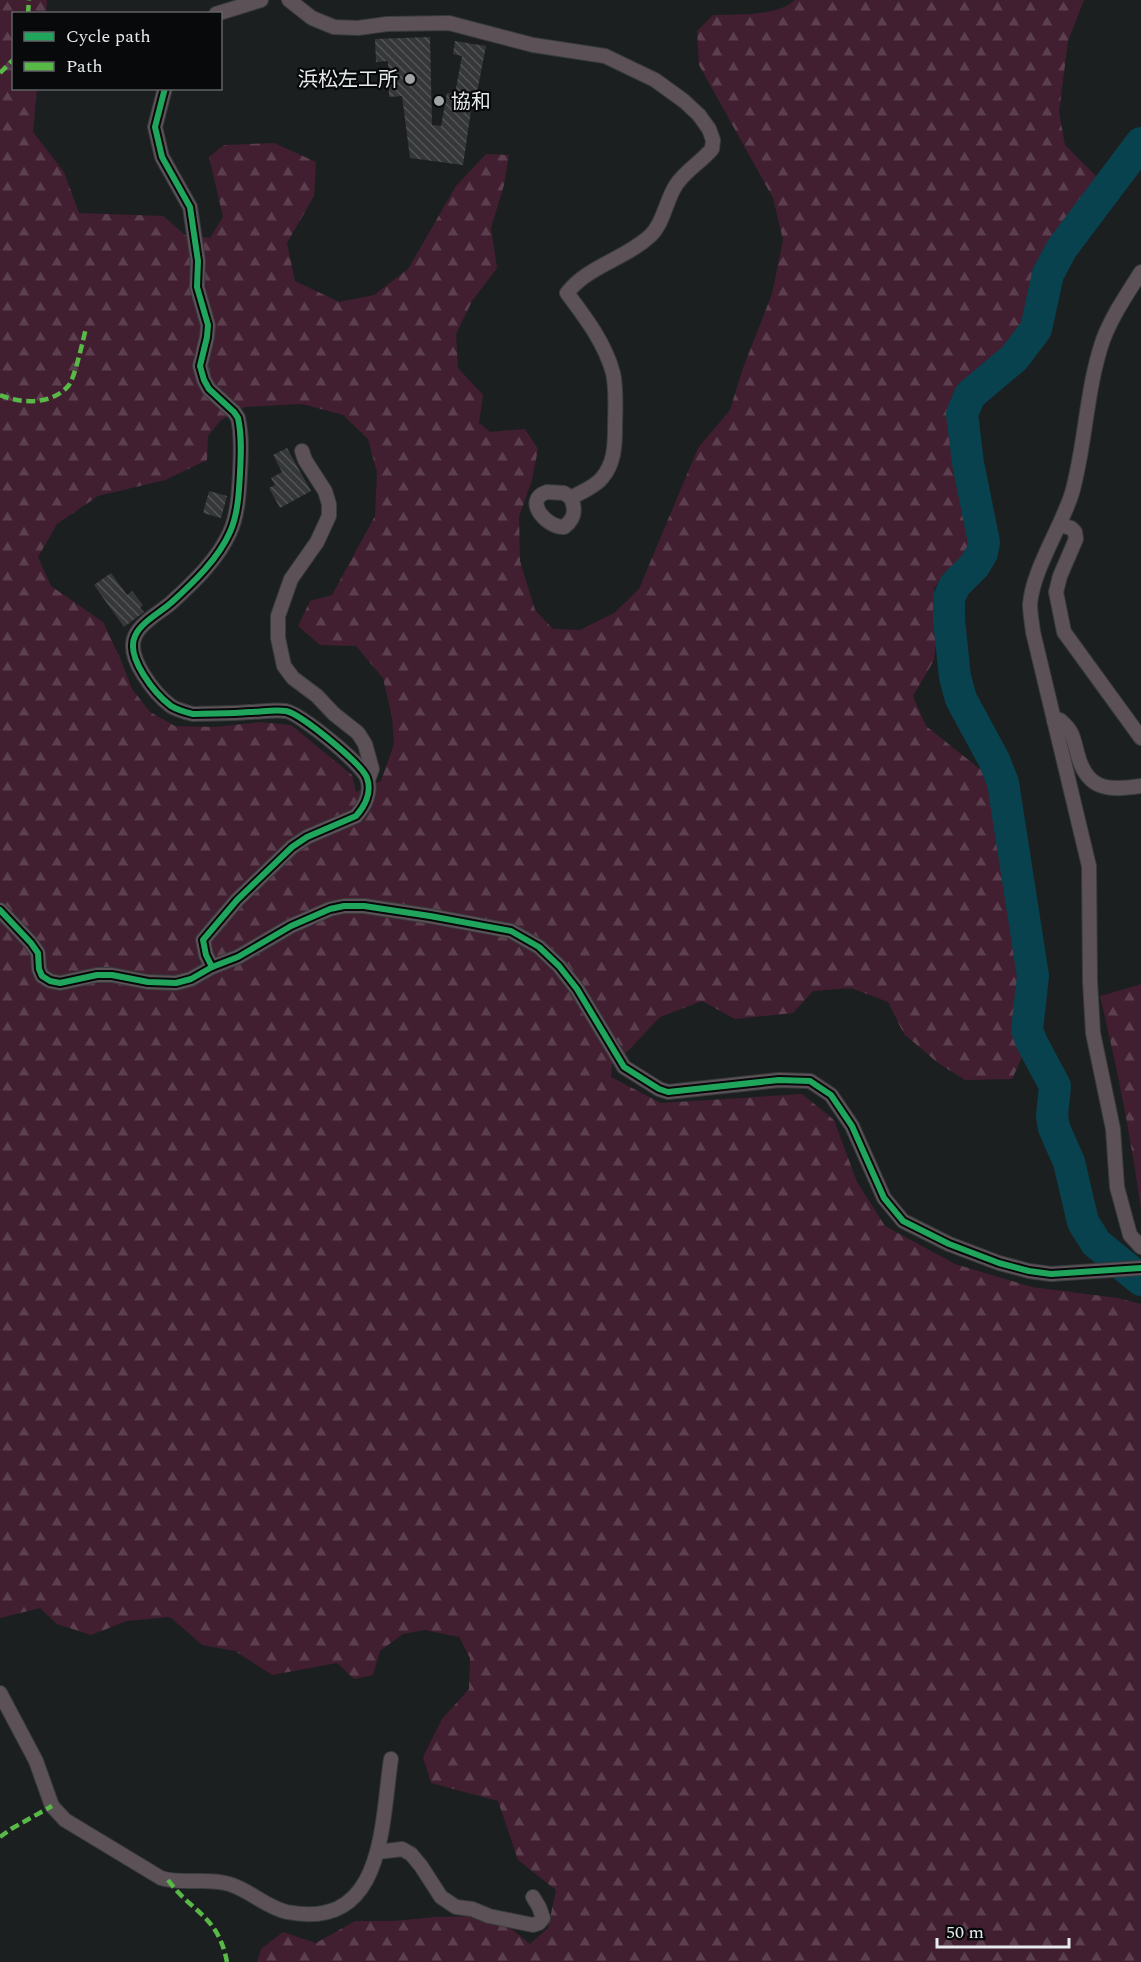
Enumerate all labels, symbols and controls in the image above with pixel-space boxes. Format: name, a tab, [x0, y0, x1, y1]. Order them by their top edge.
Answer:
legend	[12, 12, 222, 90]
text: Cycle path	[66, 23, 151, 50]
text: Path	[66, 53, 103, 80]
place label: 浜松左工所	[298, 65, 398, 95]
marker: 浜松左工所	[403, 72, 417, 86]
place label: 協和	[451, 87, 491, 117]
marker: 協和	[432, 94, 446, 108]
scale bar	[937, 1911, 1069, 1949]
text: 50 m	[946, 1919, 984, 1946]

